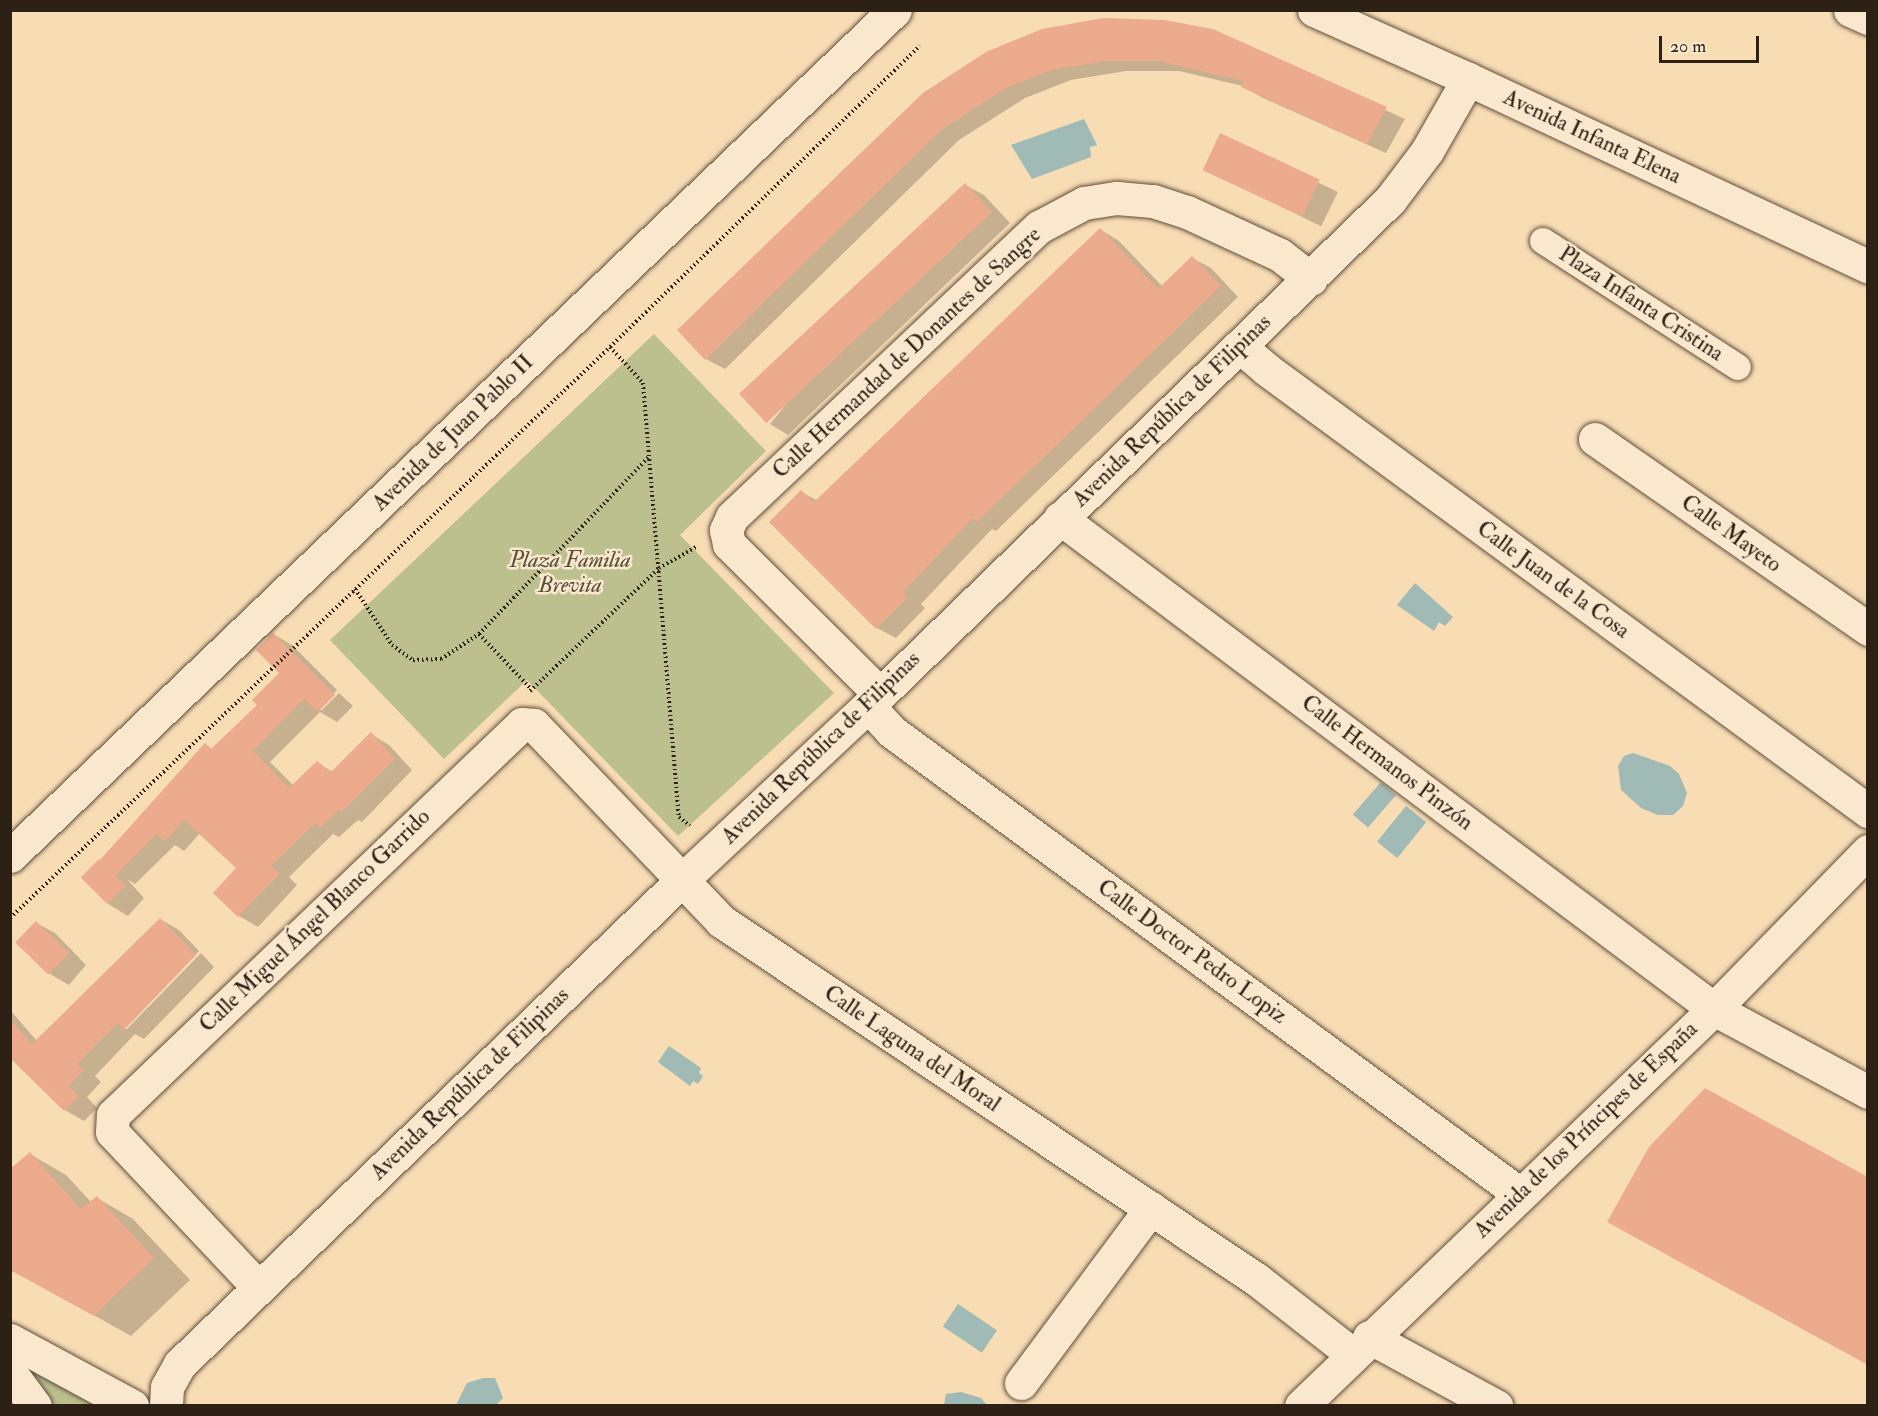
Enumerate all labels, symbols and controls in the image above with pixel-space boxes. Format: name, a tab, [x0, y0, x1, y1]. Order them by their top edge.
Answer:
scale bar	[1662, 24, 1762, 62]
text: 20 m	[1670, 35, 1706, 58]
street label: Avenida Infanta Elena	[1499, 84, 1685, 190]
street label: Calle Hermandad de Donantes de Sangre	[768, 222, 1046, 484]
street label: Plaza Infanta Cristina	[1554, 241, 1728, 367]
street label: Avenida República de Filipinas	[1067, 309, 1277, 513]
street label: Avenida de Juan Pablo II	[367, 349, 539, 517]
street label: Calle Mayeto	[1676, 490, 1786, 578]
street label: Calle Juan de la Cosa	[1472, 516, 1634, 644]
park label: Plaza Familia Brevita	[509, 547, 631, 598]
street label: Avenida República de Filipinas	[716, 646, 926, 850]
street label: Calle Hermanos Pinzón	[1296, 690, 1478, 836]
street label: Calle Miguel Ángel Blanco Garrido	[194, 804, 436, 1038]
street label: Calle Doctor Pedro Lopiz	[1092, 874, 1292, 1030]
street label: Calle Laguna del Moral	[819, 980, 1005, 1118]
street label: Avenida República de Filipinas	[365, 982, 575, 1186]
street label: Avenida de los Príncipes de España	[1469, 1016, 1703, 1244]

